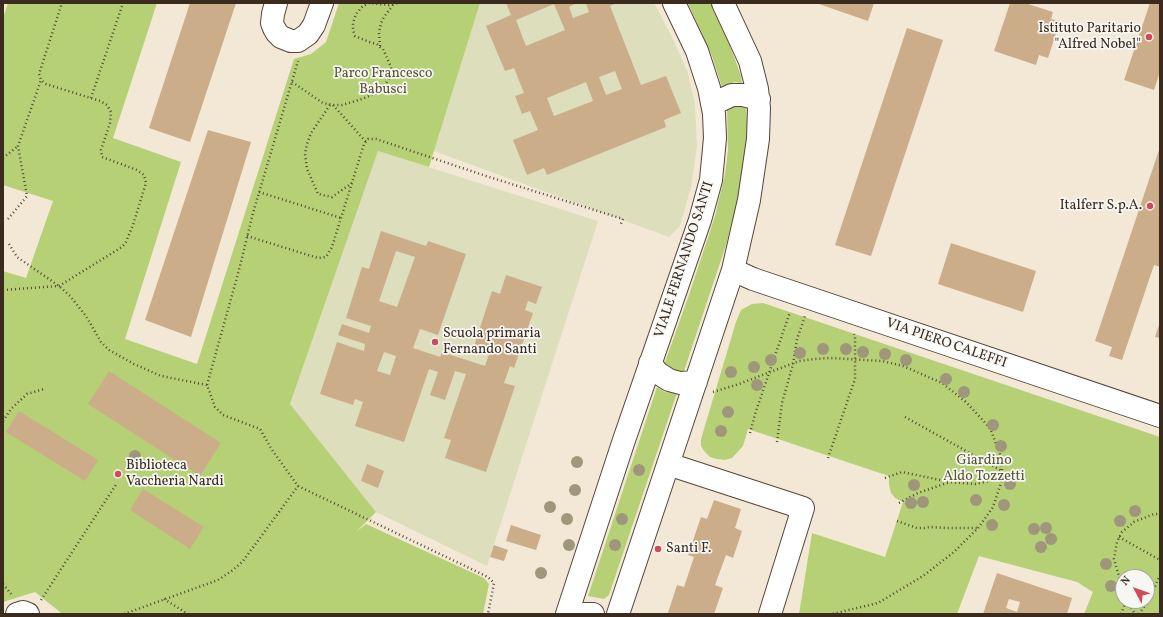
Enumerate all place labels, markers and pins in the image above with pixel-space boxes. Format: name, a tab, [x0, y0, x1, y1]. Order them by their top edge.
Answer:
place label: Istituto Paritario "Alfred Nobel"	[1038, 21, 1141, 54]
marker: Istituto Paritario "Alfred Nobel"	[1144, 32, 1154, 42]
place label: Italferr S.p.A.	[1060, 198, 1142, 214]
marker: Italferr S.p.A.	[1145, 201, 1155, 211]
place label: Scuola primaria Fernando Santi	[443, 326, 541, 358]
marker: Scuola primaria Fernando Santi	[430, 337, 440, 347]
place label: Biblioteca Vaccheria Nardi	[126, 458, 224, 490]
marker: Biblioteca Vaccheria Nardi	[113, 469, 123, 479]
place label: Santi F.	[666, 541, 711, 557]
marker: Santi F.	[653, 544, 663, 554]

